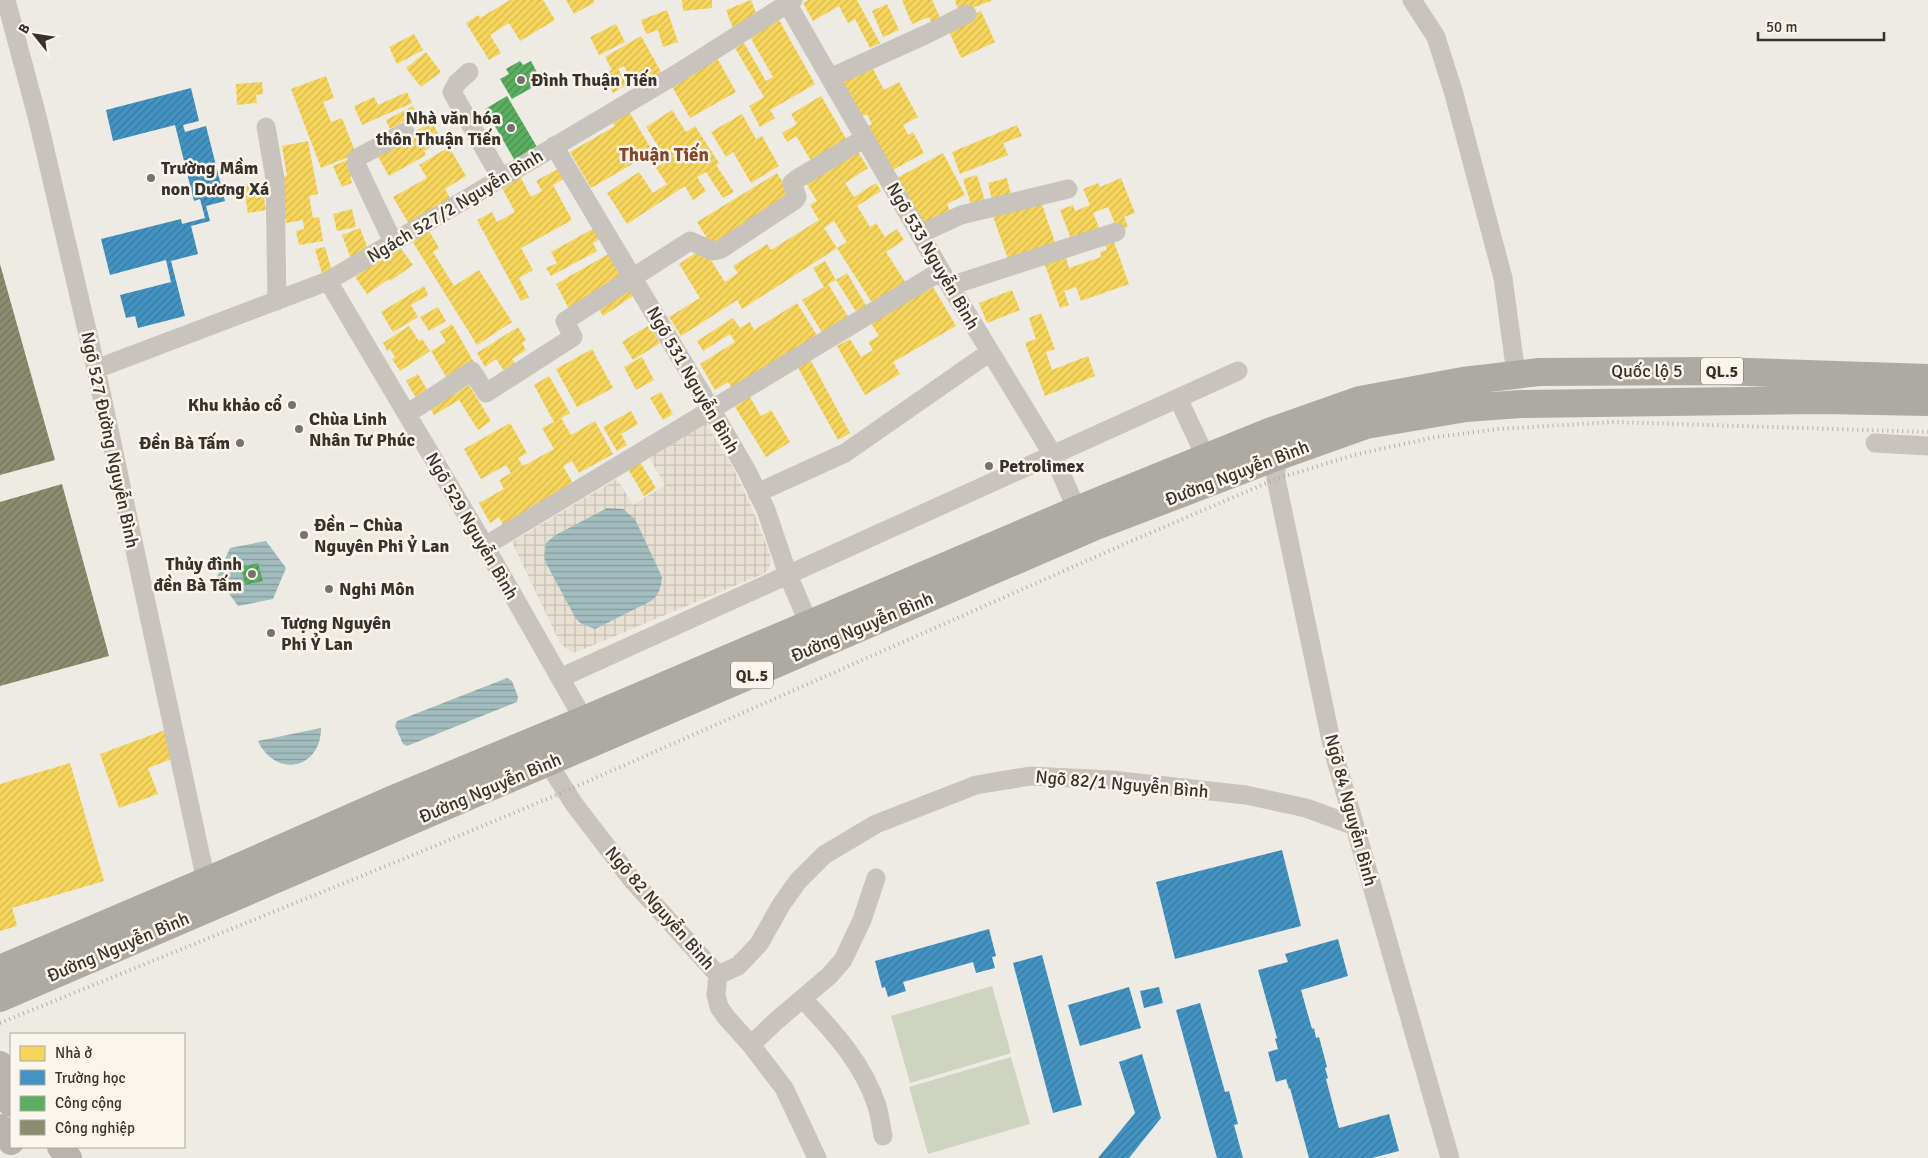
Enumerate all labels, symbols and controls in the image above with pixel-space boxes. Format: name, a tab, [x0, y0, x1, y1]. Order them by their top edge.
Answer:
north arrow	[10, 10, 60, 60]
scale bar	[1758, 10, 1884, 42]
text: 50 m	[1766, 18, 1797, 36]
text: B	[15, 20, 34, 37]
place label: Đình Thuận Tiến	[531, 69, 658, 91]
marker: Đình Thuận Tiến	[515, 74, 527, 86]
place label: Nhà văn hóa thôn Thuận Tiến	[375, 107, 501, 150]
marker: Nhà văn hóa thôn Thuận Tiến	[505, 122, 517, 134]
district label: Thuận Tiến	[619, 142, 709, 167]
street label: Ngách 527/2 Nguyễn Bình	[363, 145, 547, 267]
place label: Trường Mầm non Dương Xá	[161, 157, 269, 200]
marker: Trường Mầm non Dương Xá	[145, 172, 157, 184]
street label: Ngõ 533 Nguyễn Bình	[882, 179, 984, 333]
street label: Ngõ 531 Nguyễn Bình	[642, 303, 744, 457]
street label: Ngõ 527 Đường Nguyễn Bình	[76, 330, 144, 550]
road number: QL.5	[1701, 358, 1743, 384]
street label: Quốc lộ 5	[1611, 360, 1683, 382]
place label: Khu khảo cổ	[188, 393, 283, 416]
marker: Khu khảo cổ	[286, 399, 298, 411]
place label: Chùa Linh Nhân Tư Phúc	[309, 408, 415, 451]
marker: Chùa Linh Nhân Tư Phúc	[293, 423, 305, 435]
place label: Đền Bà Tấm	[139, 432, 230, 454]
street label: Đường Nguyễn Bình	[1162, 435, 1312, 511]
marker: Đền Bà Tấm	[234, 437, 246, 449]
street label: Ngõ 529 Nguyễn Bình	[421, 449, 523, 603]
place label: Petrolimex	[999, 455, 1084, 477]
marker: Petrolimex	[983, 460, 995, 472]
place label: Đền – Chùa Nguyên Phi Ỷ Lan	[314, 514, 450, 557]
marker: Đền – Chùa Nguyên Phi Ỷ Lan	[298, 529, 310, 541]
place label: Thủy đình đền Bà Tấm	[154, 553, 242, 596]
marker: Thủy đình đền Bà Tấm	[246, 568, 258, 580]
place label: Nghi Môn	[339, 578, 415, 600]
marker: Nghi Môn	[323, 583, 335, 595]
street label: Đường Nguyễn Bình	[788, 587, 936, 667]
place label: Tượng Nguyên Phi Ỷ Lan	[281, 612, 391, 655]
marker: Tượng Nguyên Phi Ỷ Lan	[265, 627, 277, 639]
road number: QL.5	[731, 662, 773, 688]
street label: Ngõ 84 Nguyễn Bình	[1320, 732, 1382, 888]
street label: Đường Nguyễn Bình	[416, 748, 564, 828]
street label: Ngõ 82/1 Nguyễn Bình	[1035, 765, 1209, 803]
street label: Ngõ 82 Nguyễn Bình	[600, 842, 720, 974]
street label: Đường Nguyễn Bình	[44, 907, 192, 987]
legend	[10, 1033, 185, 1148]
text: Nhà ở	[55, 1044, 92, 1062]
text: Trường học	[55, 1069, 126, 1087]
text: Công cộng	[55, 1094, 122, 1112]
text: Công nghiệp	[55, 1119, 135, 1137]

